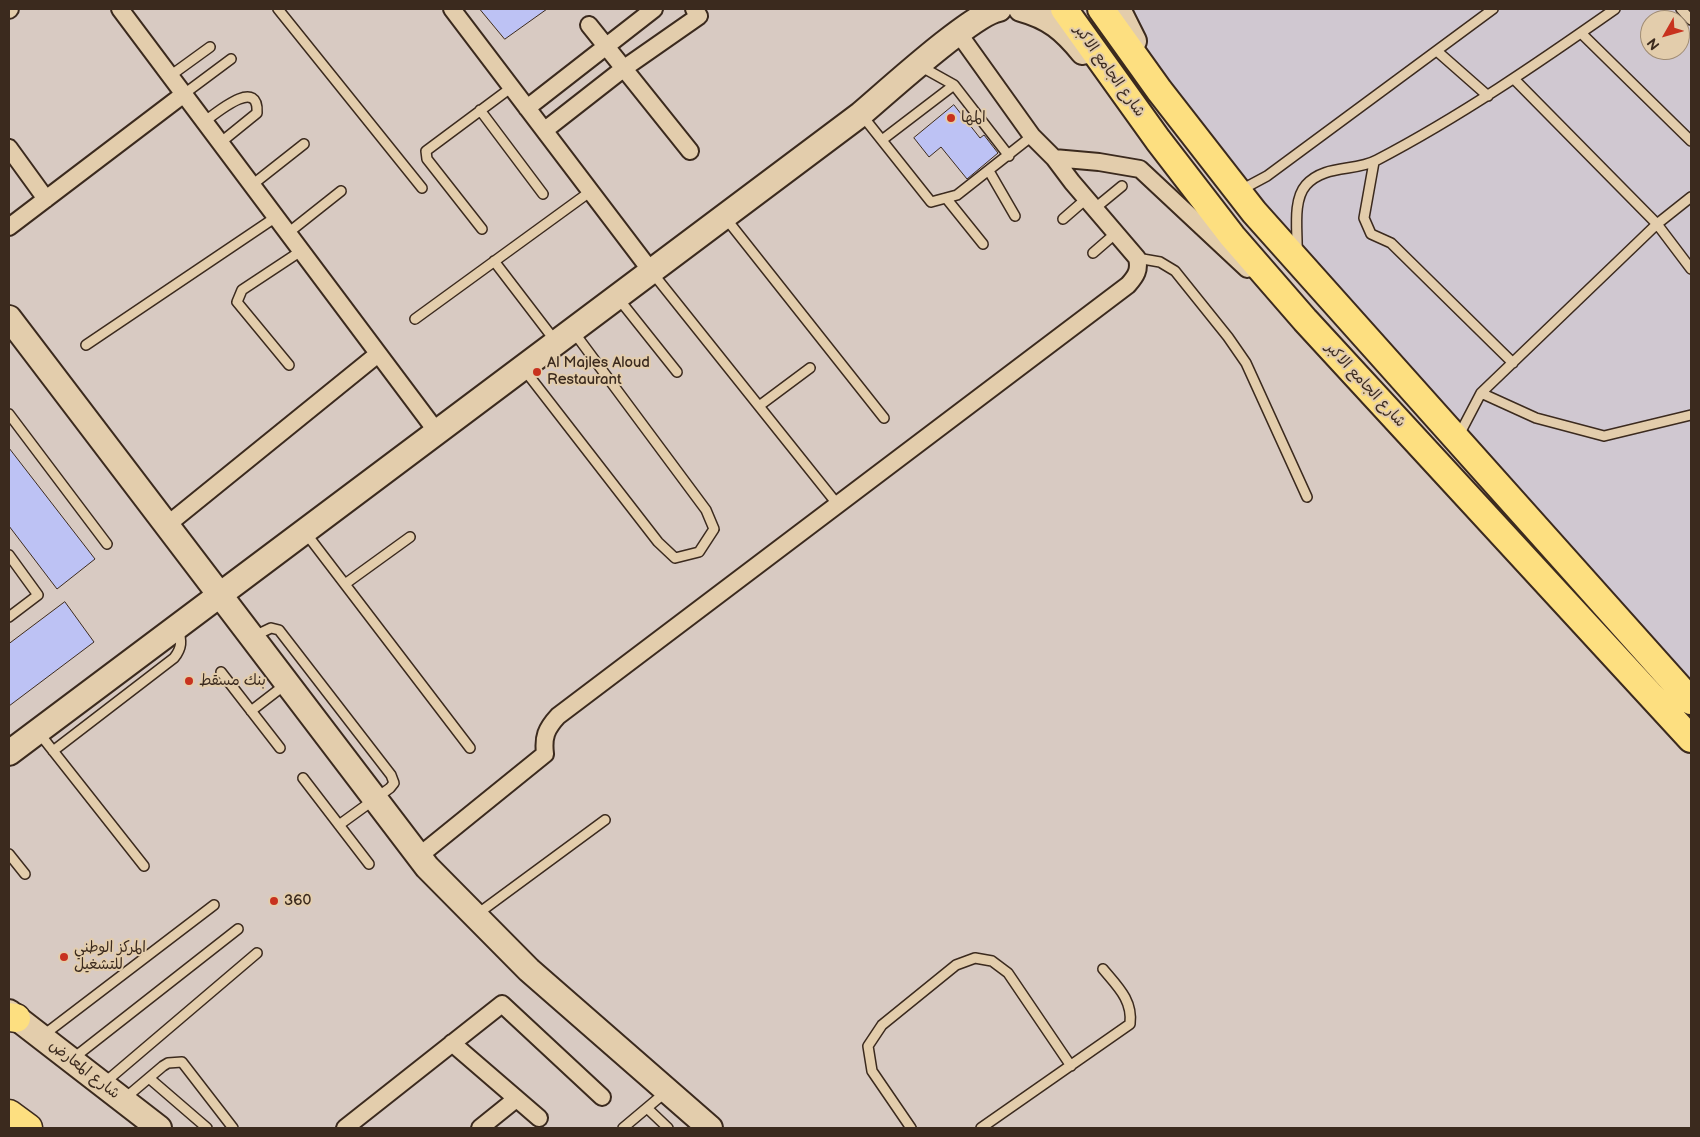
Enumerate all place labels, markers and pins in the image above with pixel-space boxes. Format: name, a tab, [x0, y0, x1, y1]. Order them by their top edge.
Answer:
place label: المه‍ا	[961, 109, 986, 127]
marker: المه‍ا	[945, 112, 957, 124]
place label: Al Majles Aloud Restaurant	[547, 354, 650, 389]
marker: Al Majles Aloud Restaurant	[531, 366, 543, 378]
place label: بنك مسقط	[199, 672, 266, 690]
marker: بنك مسقط	[183, 675, 195, 687]
place label: 360	[284, 892, 311, 910]
marker: 360	[268, 895, 280, 907]
place label: المركز الوطني للتشغيل	[74, 939, 146, 974]
marker: المركز الوطني للتشغيل	[58, 951, 70, 963]

